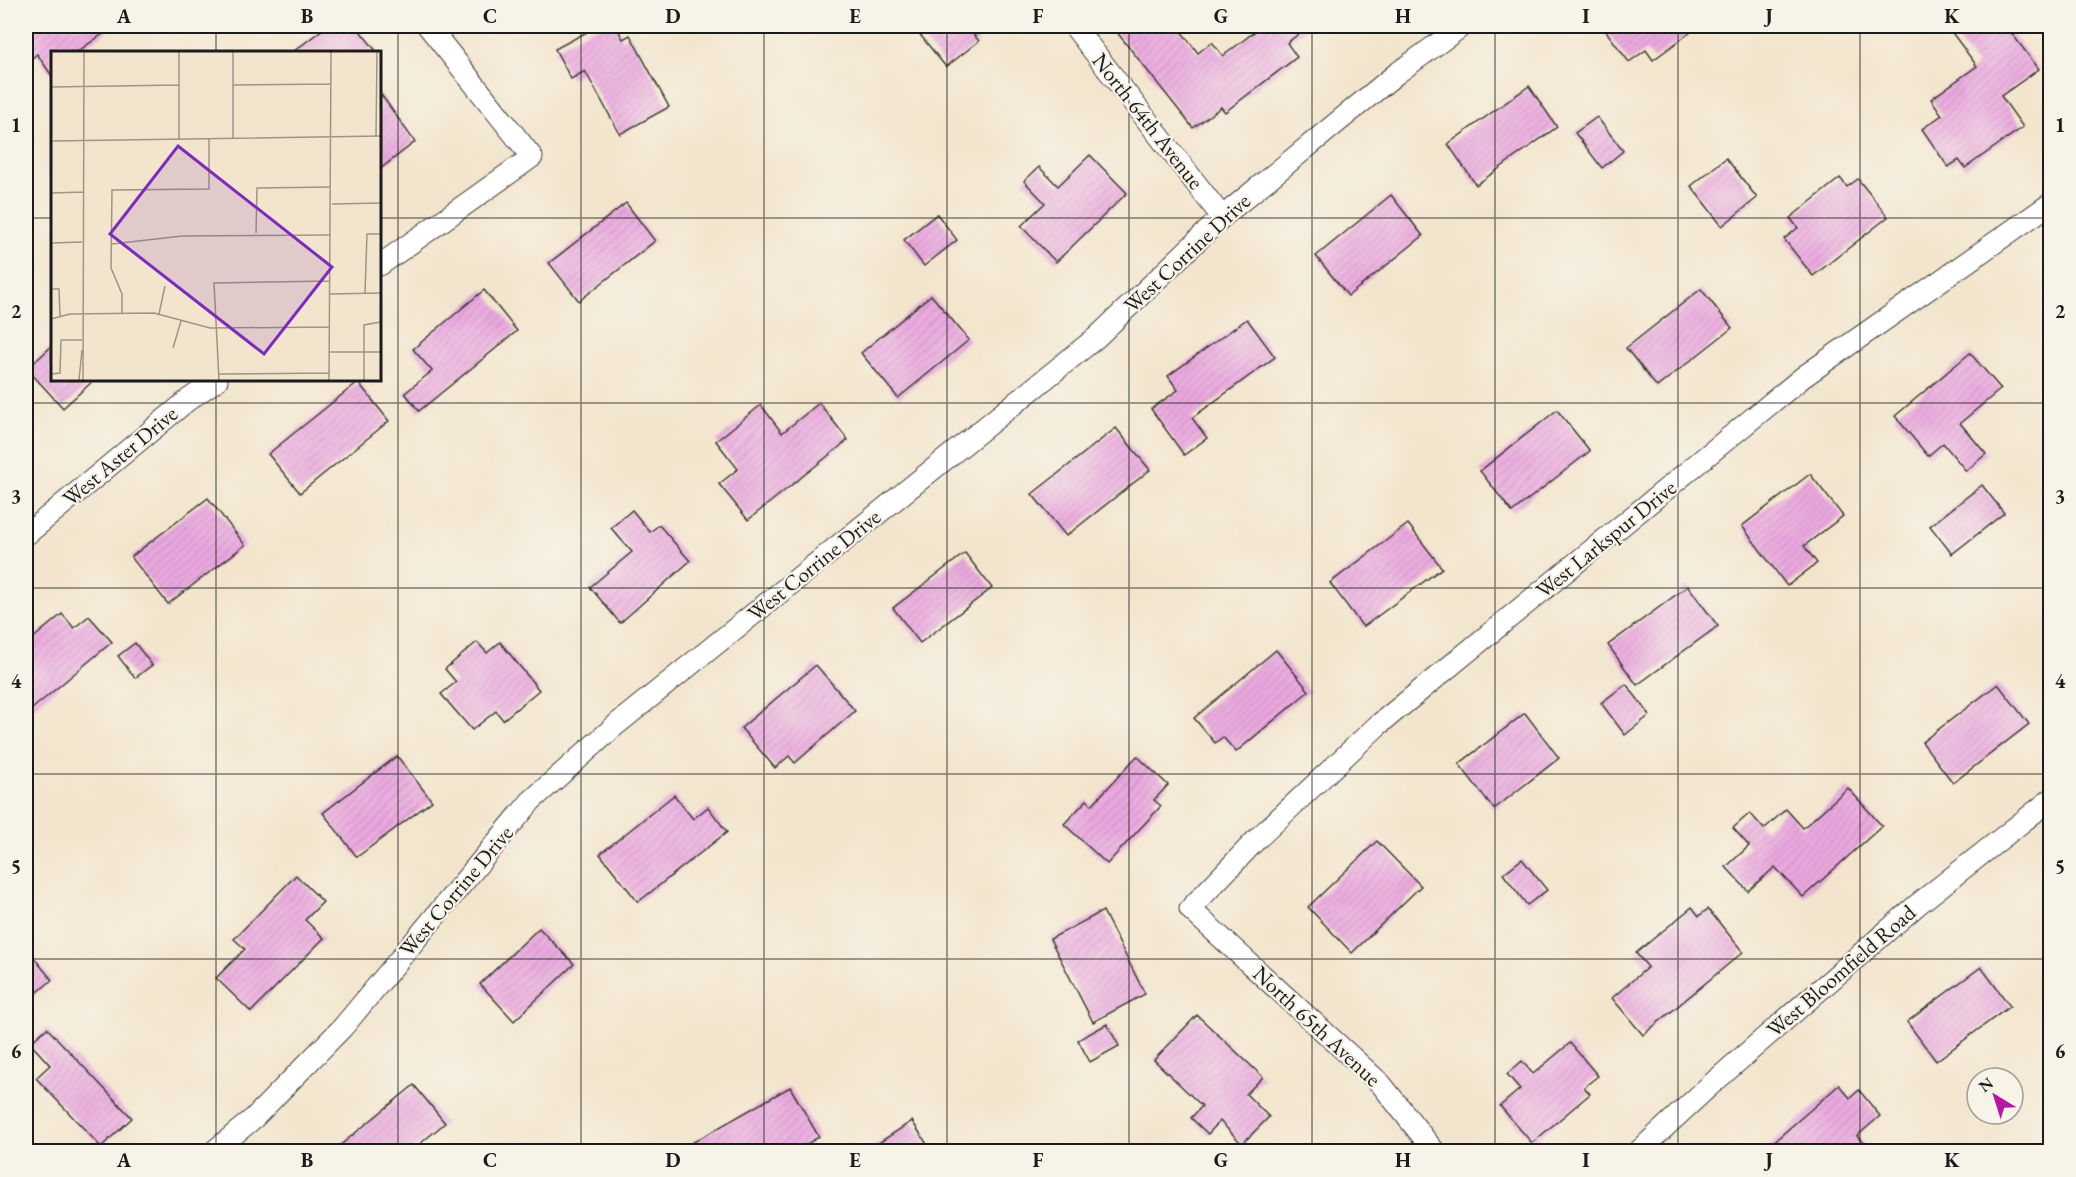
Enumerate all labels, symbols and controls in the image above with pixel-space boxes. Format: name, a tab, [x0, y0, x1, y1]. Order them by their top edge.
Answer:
text: A	[116, 3, 132, 29]
text: B	[301, 3, 313, 29]
text: C	[483, 3, 497, 29]
text: D	[665, 3, 681, 29]
text: E	[849, 3, 861, 29]
text: F	[1033, 3, 1044, 29]
text: G	[1214, 3, 1228, 29]
text: H	[1395, 3, 1411, 29]
text: I	[1582, 3, 1590, 29]
text: J	[1763, 3, 1773, 29]
text: K	[1944, 3, 1960, 29]
street label: North 64th Avenue	[1086, 47, 1211, 195]
inset map	[51, 51, 381, 381]
text: 1	[11, 112, 21, 138]
text: 1	[2055, 112, 2065, 138]
street label: West Corrine Drive	[1117, 186, 1257, 319]
text: 2	[11, 298, 22, 324]
text: 2	[2055, 298, 2066, 324]
street label: West Aster Drive	[56, 399, 184, 513]
street label: West Larkspur Drive	[1530, 473, 1683, 605]
text: 3	[11, 483, 21, 509]
text: 3	[2055, 483, 2065, 509]
street label: West Corrine Drive	[741, 502, 887, 628]
text: 4	[11, 668, 22, 694]
text: 4	[2055, 668, 2066, 694]
street label: West Corrine Drive	[392, 819, 520, 963]
text: 5	[11, 853, 21, 879]
text: 5	[2055, 853, 2065, 879]
street label: West Bloomfield Road	[1760, 898, 1922, 1044]
street label: North 65th Avenue	[1247, 959, 1388, 1093]
text: 6	[11, 1038, 22, 1064]
text: 6	[2055, 1038, 2066, 1064]
north arrow	[1965, 1066, 2025, 1126]
text: N	[1975, 1072, 1998, 1097]
text: A	[116, 1147, 132, 1173]
text: B	[301, 1147, 313, 1173]
text: C	[483, 1147, 497, 1173]
text: D	[665, 1147, 681, 1173]
text: E	[849, 1147, 861, 1173]
text: F	[1033, 1147, 1044, 1173]
text: G	[1214, 1147, 1228, 1173]
text: H	[1395, 1147, 1411, 1173]
text: I	[1582, 1147, 1590, 1173]
text: J	[1763, 1147, 1773, 1173]
text: K	[1944, 1147, 1960, 1173]

